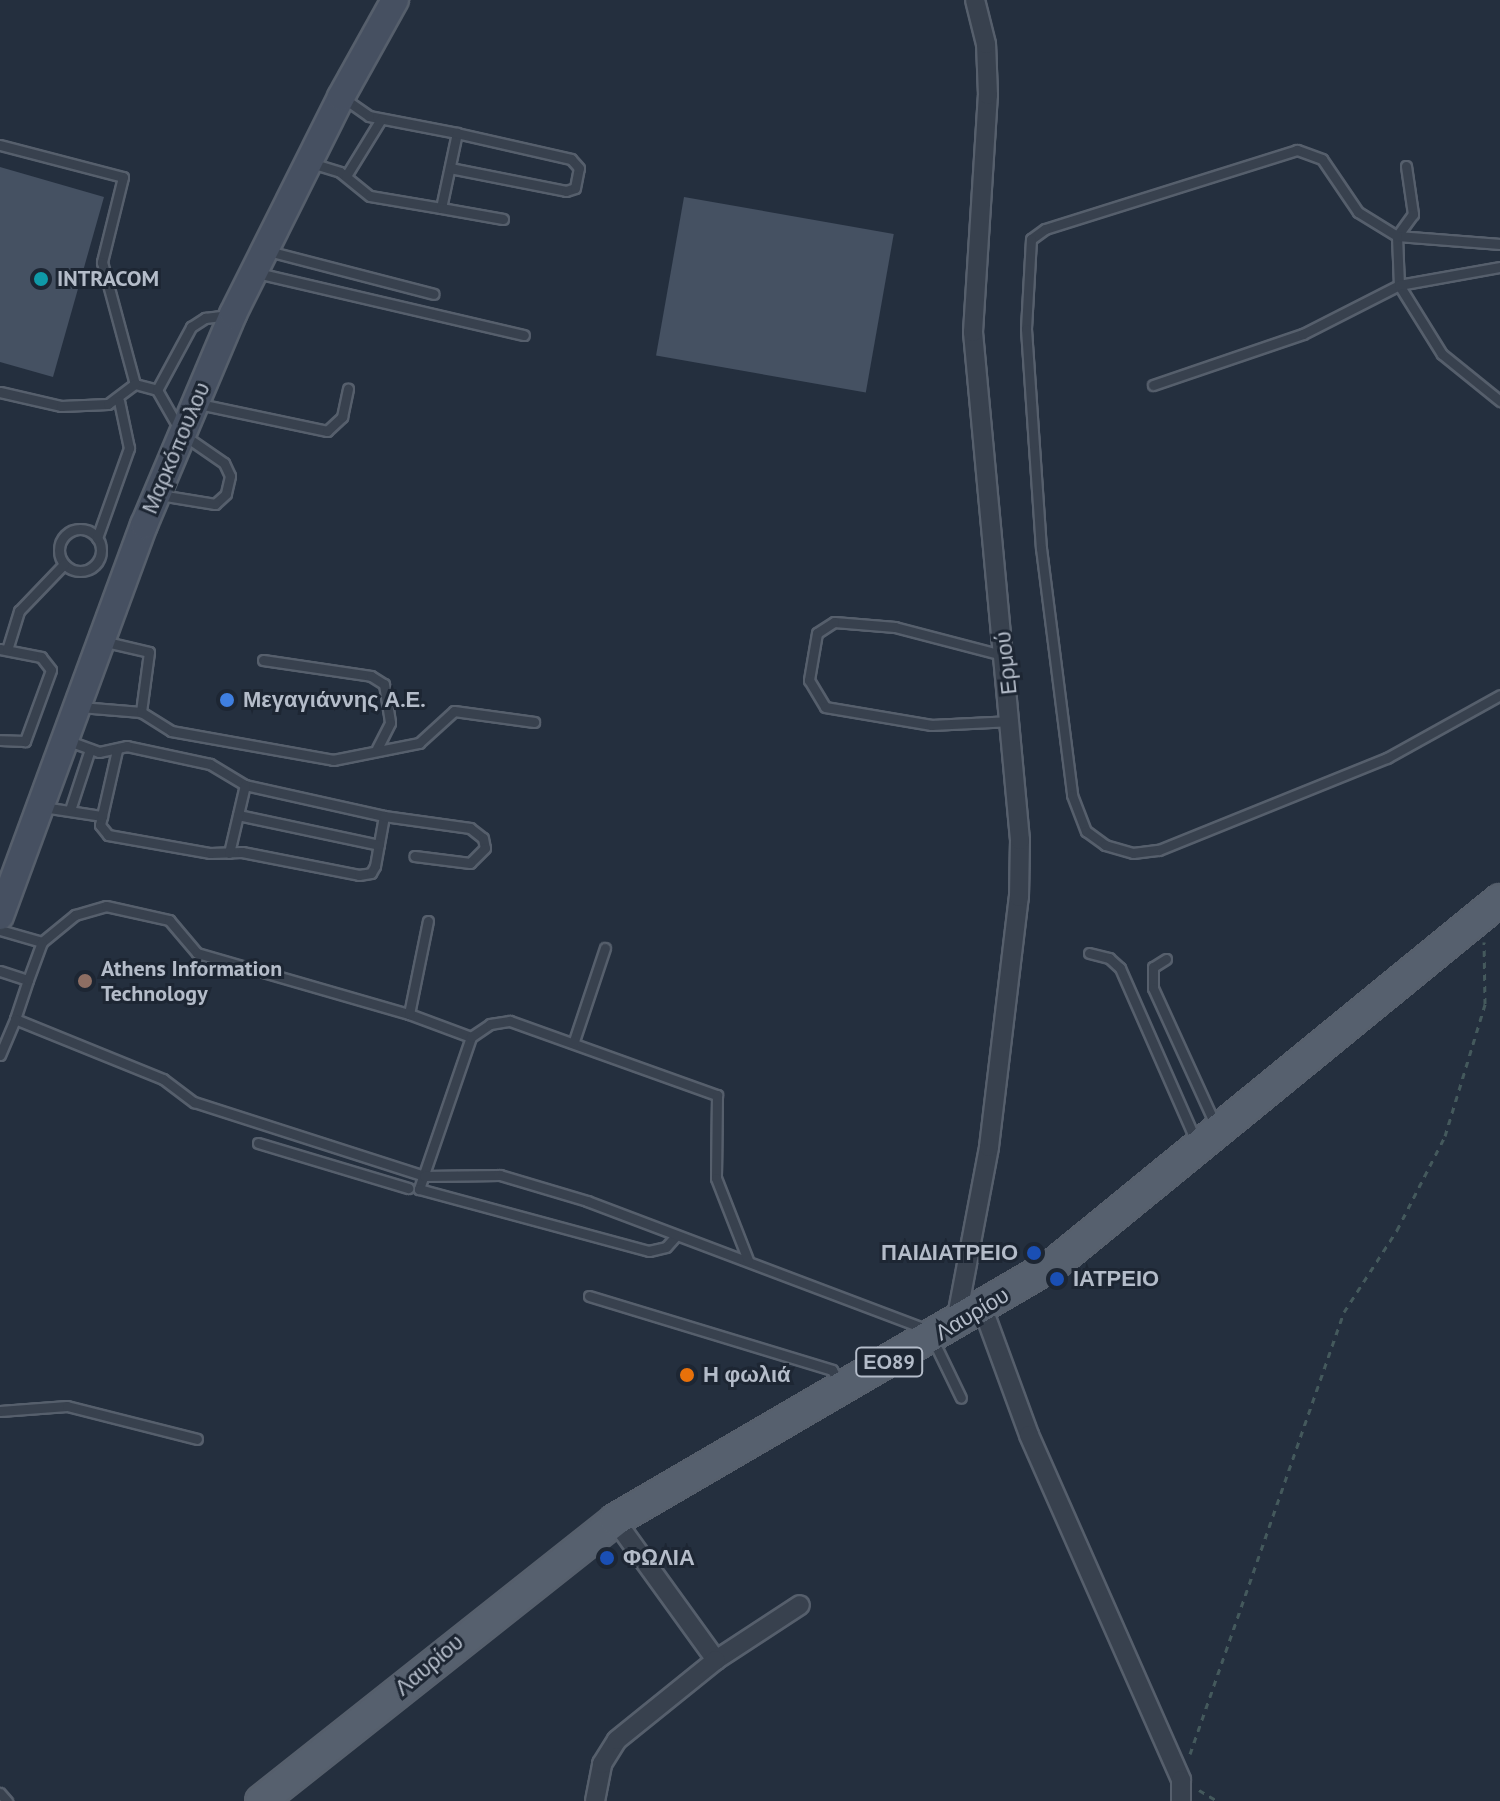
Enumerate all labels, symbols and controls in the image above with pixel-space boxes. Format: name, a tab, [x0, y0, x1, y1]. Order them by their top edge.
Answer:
place label: INTRACOM	[57, 266, 159, 292]
marker: INTRACOM	[32, 270, 50, 288]
street label: Μαρκόπουλου	[136, 378, 216, 518]
street label: Ερμού	[990, 630, 1022, 696]
place label: Μεγαγιάννης Α.Ε.	[243, 687, 426, 713]
marker: Μεγαγιάννης Α.Ε.	[218, 691, 236, 709]
place label: Athens Information Technology	[101, 955, 282, 1006]
marker: Athens Information Technology	[76, 972, 94, 990]
place label: ΠΑΙΔΙΑΤΡΕΙΟ	[881, 1240, 1018, 1266]
marker: ΠΑΙΔΙΑΤΡΕΙΟ	[1025, 1244, 1043, 1262]
place label: ΙΑΤΡΕΙΟ	[1073, 1266, 1159, 1292]
marker: ΙΑΤΡΕΙΟ	[1048, 1270, 1066, 1288]
street label: Λαυρίου	[930, 1282, 1014, 1346]
road number: ΕΟ89	[855, 1346, 923, 1378]
place label: Η φωλιά	[703, 1362, 791, 1388]
marker: Η φωλιά	[678, 1366, 696, 1384]
place label: ΦΩΛΙΑ	[623, 1545, 695, 1571]
marker: ΦΩΛΙΑ	[598, 1549, 616, 1567]
street label: Λαυρίου	[389, 1629, 469, 1701]

